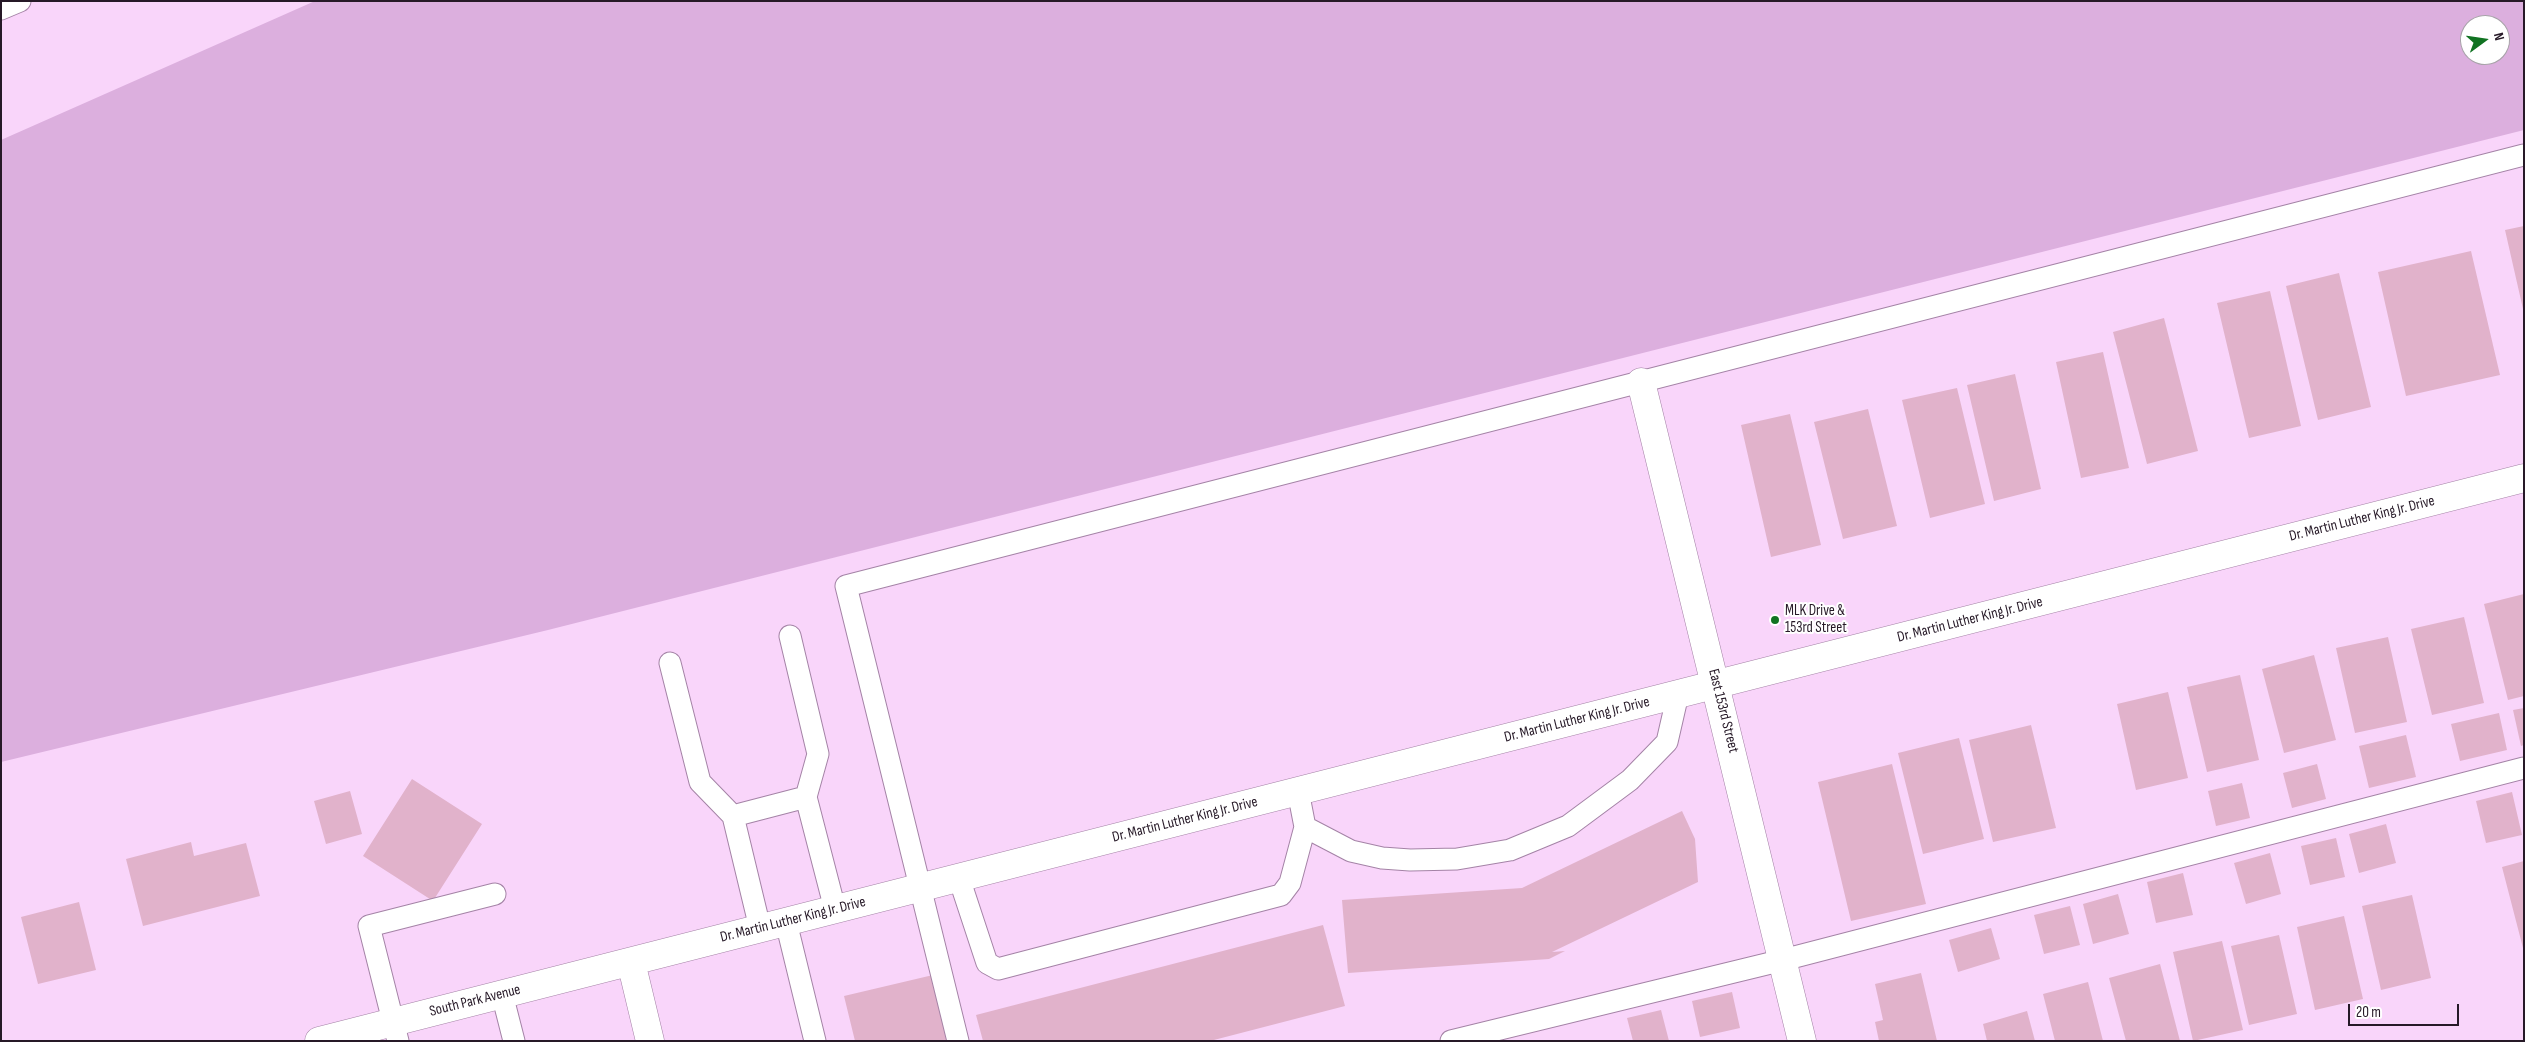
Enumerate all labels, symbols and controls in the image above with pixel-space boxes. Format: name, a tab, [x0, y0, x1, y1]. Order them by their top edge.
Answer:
north arrow	[2460, 15, 2510, 65]
text: N	[2490, 31, 2508, 42]
street label: Dr. Martin Luther King Jr. Drive	[2287, 492, 2437, 546]
street label: Dr. Martin Luther King Jr. Drive	[1895, 593, 2045, 647]
place label: MLK Drive & 153rd Street	[1785, 602, 1847, 637]
marker: MLK Drive & 153rd Street	[1769, 614, 1781, 626]
street label: East 153rd Street	[1704, 667, 1742, 755]
street label: Dr. Martin Luther King Jr. Drive	[1502, 693, 1652, 747]
street label: Dr. Martin Luther King Jr. Drive	[1110, 793, 1260, 847]
street label: Dr. Martin Luther King Jr. Drive	[718, 893, 868, 947]
street label: South Park Avenue	[428, 981, 522, 1021]
scale bar	[2350, 994, 2461, 1026]
text: 20 m	[2356, 1003, 2381, 1022]

